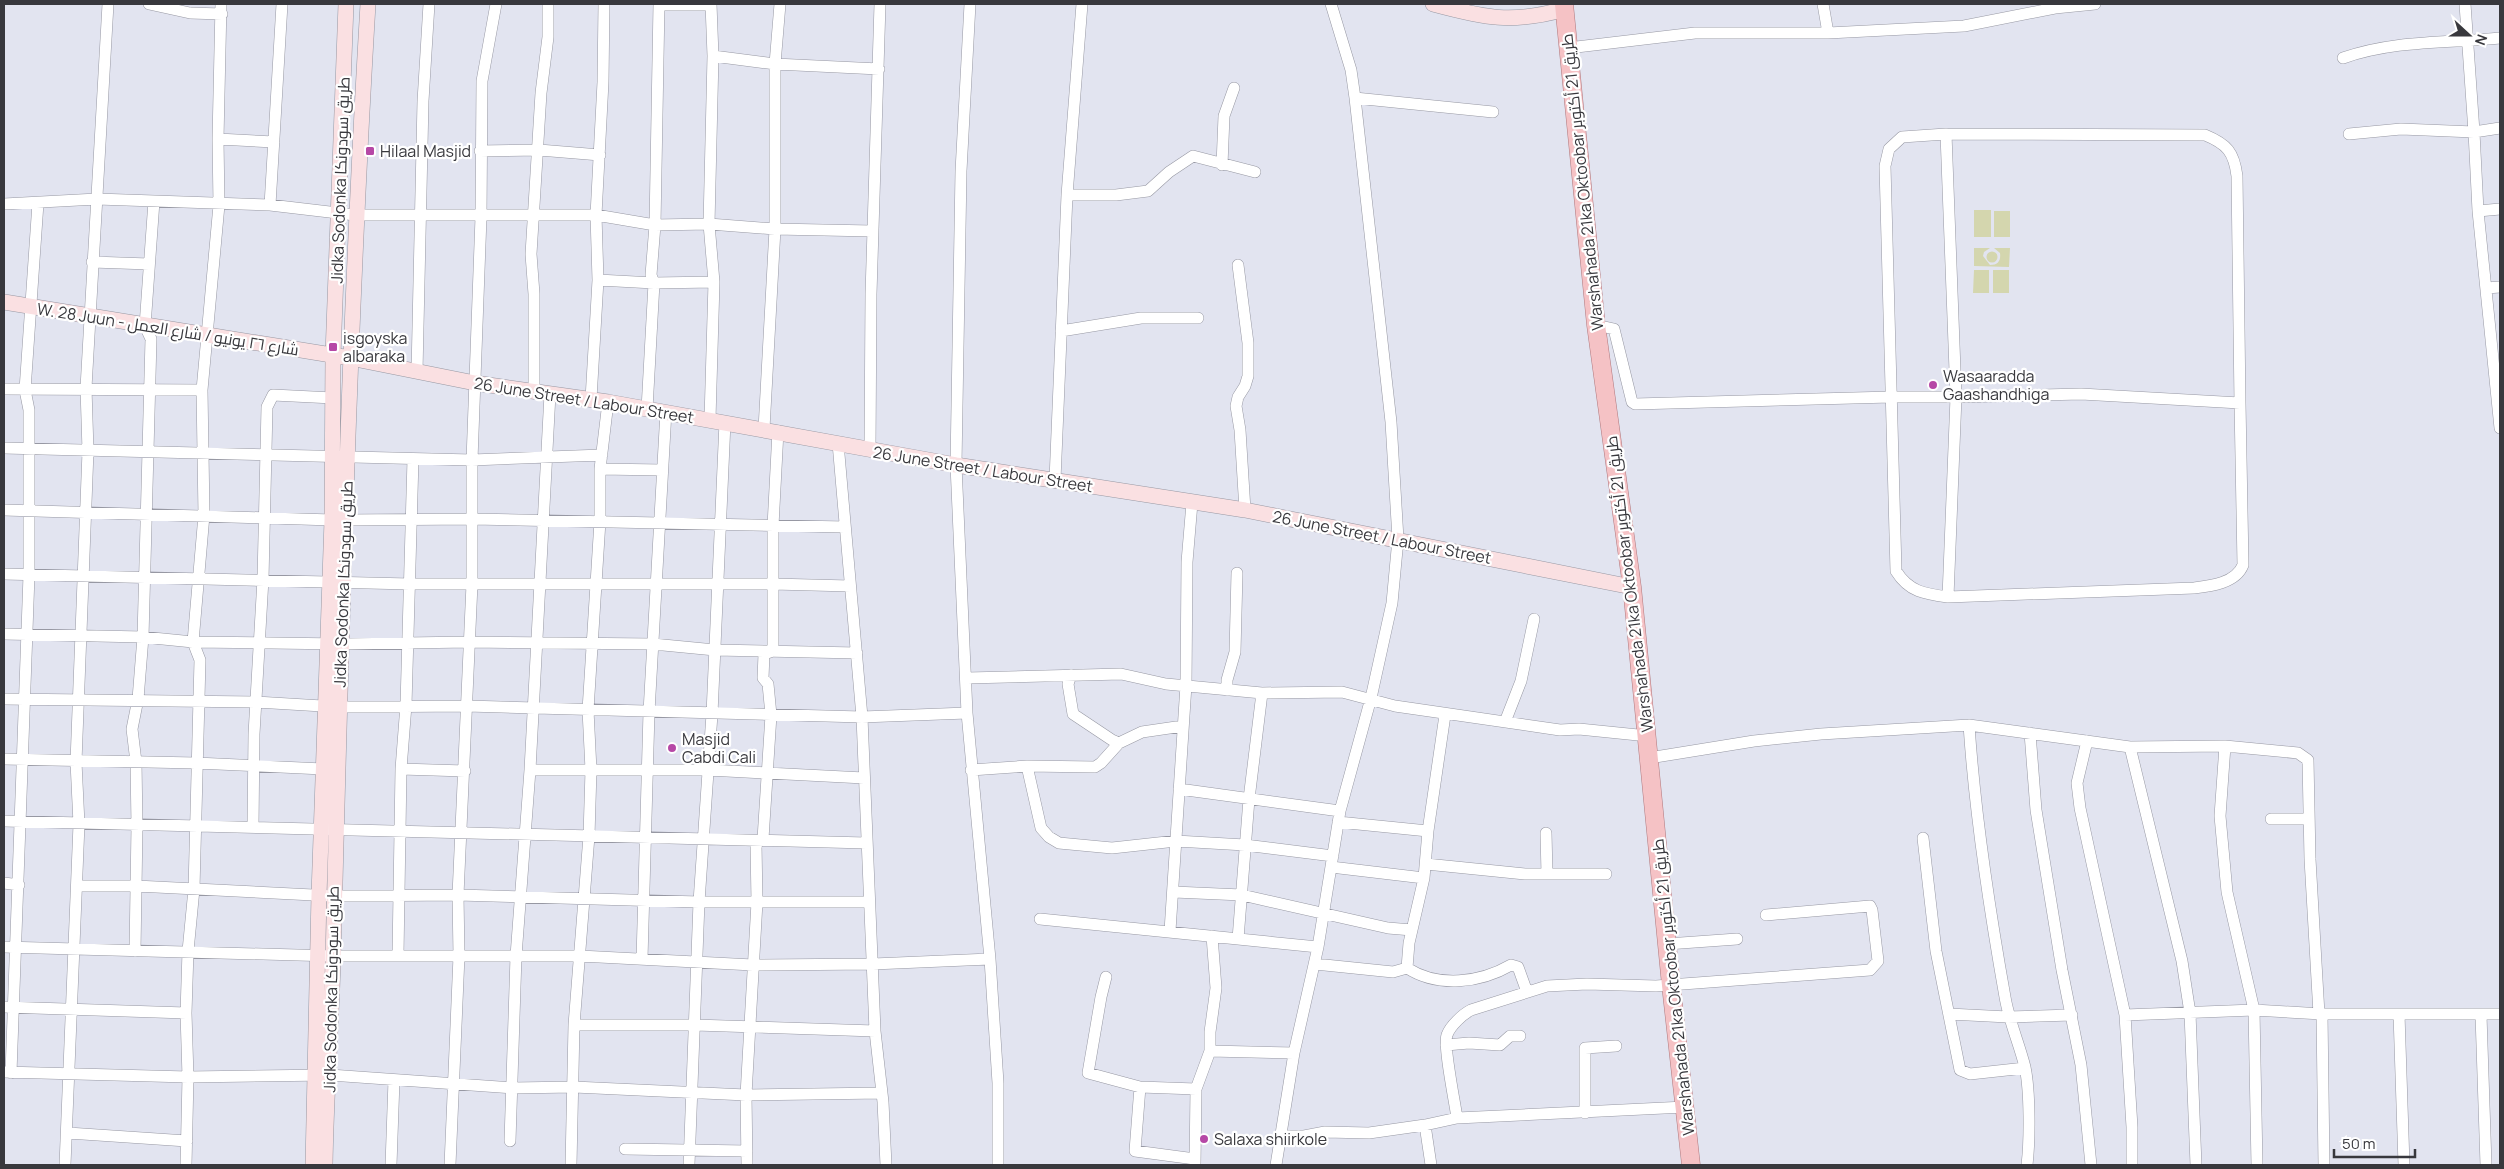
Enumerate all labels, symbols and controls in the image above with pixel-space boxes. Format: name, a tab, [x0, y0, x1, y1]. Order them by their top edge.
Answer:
north arrow	[2444, 10, 2494, 60]
text: N	[2471, 32, 2492, 48]
street label: Warshahada 21ka Oktoobar طريق 21 أكتوبر	[1555, 33, 1609, 331]
street label: Jidka Sodonka طريق سودونكا	[325, 76, 355, 284]
place label: Hilaal Masjid	[380, 140, 471, 162]
marker: Hilaal Masjid	[364, 145, 376, 157]
street label: W. 28 Juun - شارع ٢٦ يونيو / شارع العمل	[35, 297, 301, 362]
place label: isgoyska albaraka	[343, 327, 407, 367]
marker: isgoyska albaraka	[327, 341, 339, 353]
place label: Wasaaradda Gaashandhiga	[1943, 365, 2049, 405]
street label: 26 June Street / Labour Street	[473, 372, 695, 428]
marker: Wasaaradda Gaashandhiga	[1927, 379, 1939, 391]
street label: Warshahada 21ka Oktoobar طريق 21 أكتوبر	[1600, 435, 1658, 733]
street label: 26 June Street / Labour Street	[872, 441, 1094, 497]
street label: Jidka Sodonka طريق سودونكا	[328, 480, 358, 688]
street label: 26 June Street / Labour Street	[1271, 505, 1493, 569]
place label: Masjid Cabdi Cali	[682, 728, 756, 768]
marker: Masjid Cabdi Cali	[666, 742, 678, 754]
street label: Warshahada 21ka Oktoobar طريق 21 أكتوبر	[1646, 838, 1700, 1136]
street label: Jidka Sodonka طريق سودونكا	[318, 885, 344, 1093]
scale bar	[2334, 1126, 2415, 1158]
place label: Salaxa shiirkole	[1214, 1128, 1327, 1150]
marker: Salaxa shiirkole	[1198, 1133, 1210, 1145]
text: 50 m	[2342, 1133, 2376, 1154]

